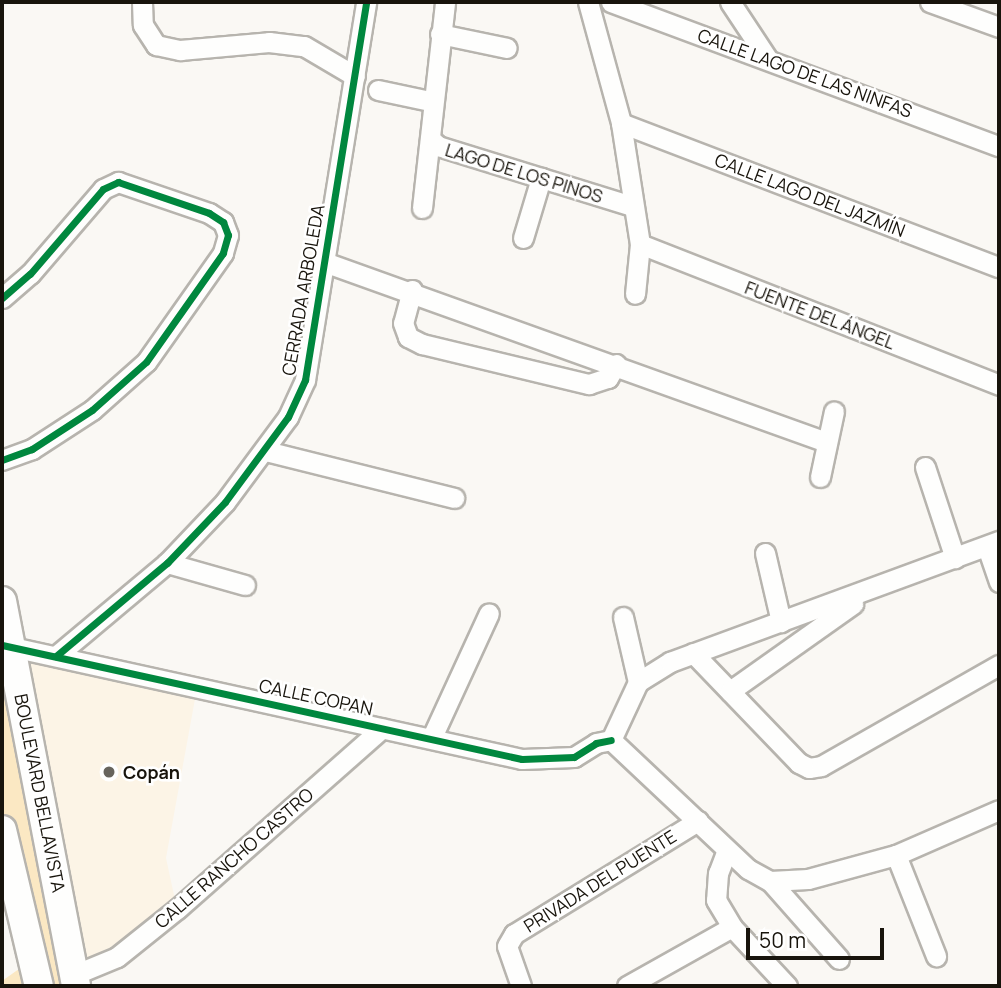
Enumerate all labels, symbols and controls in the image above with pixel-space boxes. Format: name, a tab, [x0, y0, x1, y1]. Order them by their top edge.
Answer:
street label: CALLE LAGO DE LAS NINFAS	[695, 24, 915, 122]
street label: LAGO DE LOS PINOS	[443, 139, 605, 207]
street label: CALLE LAGO DEL JAZMÍN	[711, 149, 909, 241]
street label: CERRADA ARBOLEDA	[277, 203, 329, 377]
street label: FUENTE DEL ÁNGEL	[742, 276, 898, 354]
street label: CALLE COPAN	[257, 674, 375, 720]
street label: BOULEVARD BELLAVISTA	[10, 692, 70, 894]
place label: Copán	[123, 761, 180, 783]
marker: Copán	[101, 764, 117, 780]
street label: CALLE RANCHO CASTRO	[150, 783, 318, 933]
street label: PRIVADA DEL PUENTE	[519, 825, 681, 937]
scale bar	[749, 914, 887, 958]
text: 50 m	[759, 926, 806, 954]

